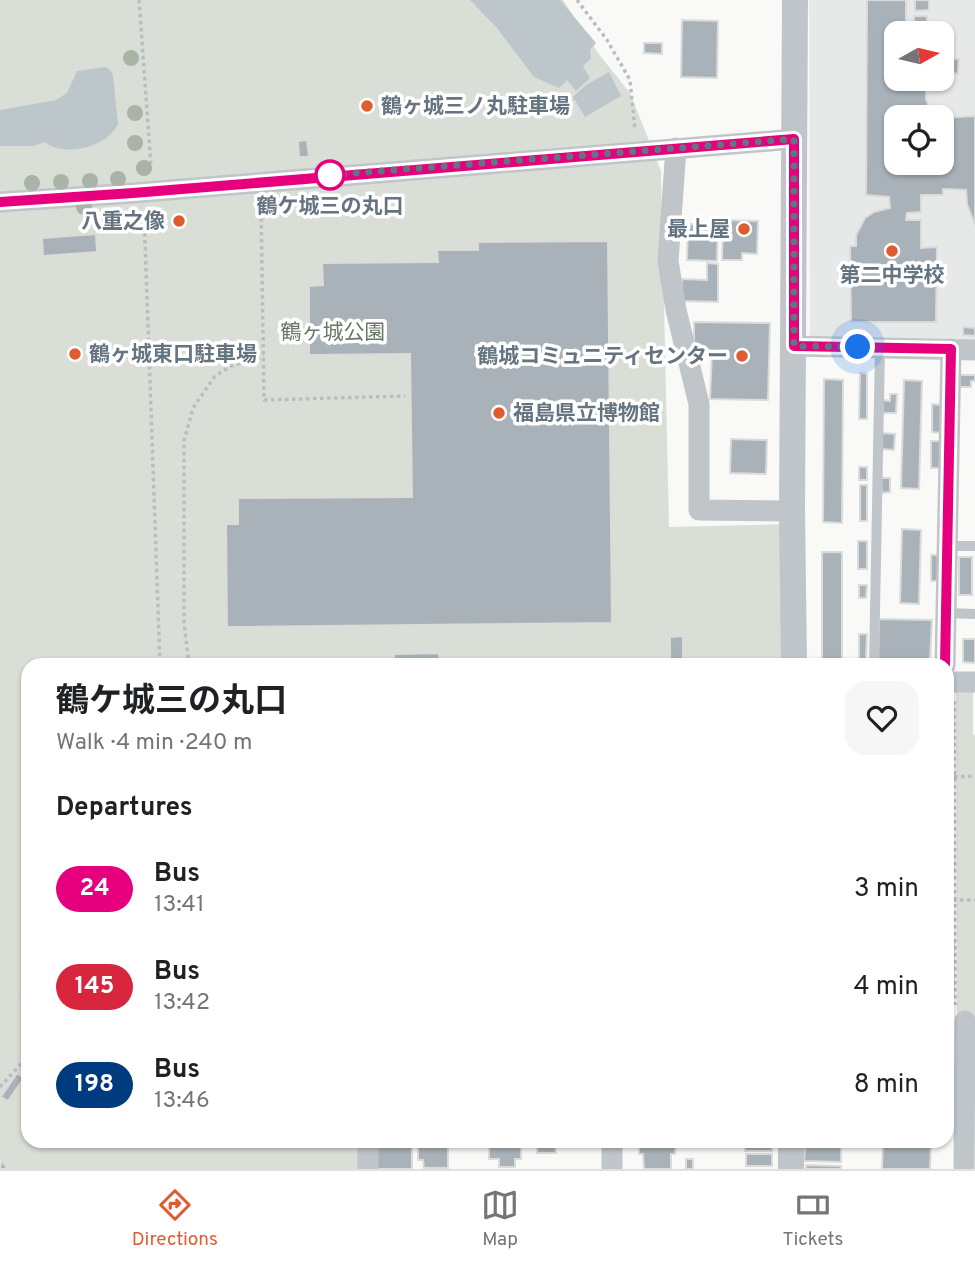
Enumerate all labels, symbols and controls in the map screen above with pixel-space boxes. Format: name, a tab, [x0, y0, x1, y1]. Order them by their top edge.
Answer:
north arrow	[884, 21, 954, 91]
map controls	[884, 21, 954, 175]
place label: 鶴ヶ城三ノ丸駐車場	[381, 94, 570, 121]
marker: 鶴ヶ城三ノ丸駐車場	[359, 98, 375, 114]
button: locate	[884, 105, 954, 175]
marker: 鶴ケ城三の丸口	[315, 160, 345, 190]
place label: 鶴ケ城三の丸口	[257, 194, 404, 221]
place label: 八重之像	[81, 209, 165, 236]
marker: 八重之像	[171, 213, 187, 229]
place label: 最上屋	[667, 217, 730, 244]
marker: 最上屋	[736, 221, 752, 237]
marker: 第二中学校	[884, 243, 900, 259]
place label: 第二中学校	[840, 263, 945, 290]
park label: 鶴ヶ城公園	[281, 320, 386, 347]
your location	[840, 329, 875, 364]
place label: 鶴ヶ城東口駐車場	[89, 342, 257, 369]
place label: 鶴城コミュニティセンター	[477, 344, 728, 371]
marker: 鶴ヶ城東口駐車場	[67, 346, 83, 362]
marker: 鶴城コミュニティセンター	[734, 348, 750, 364]
place label: 福島県立博物館	[513, 401, 660, 428]
marker: 福島県立博物館	[491, 405, 507, 421]
button: heart	[845, 681, 919, 755]
text: 鶴ケ城三の丸口	[56, 682, 287, 724]
text: Walk · 4 min · 240 m	[56, 729, 252, 758]
text: Departures	[56, 792, 193, 825]
text: Bus	[154, 858, 200, 891]
text: 3 min	[854, 873, 919, 906]
text: 24	[79, 874, 110, 904]
text: 13:41	[154, 891, 204, 920]
text: Bus	[154, 956, 200, 989]
text: 4 min	[853, 971, 919, 1004]
text: 145	[75, 972, 114, 1002]
text: 13:42	[154, 989, 210, 1018]
text: Bus	[154, 1054, 200, 1087]
text: 8 min	[854, 1069, 919, 1102]
text: 198	[75, 1070, 114, 1100]
text: 13:46	[154, 1087, 210, 1116]
tab: Directions	[132, 1186, 218, 1252]
tab: Map	[481, 1186, 519, 1252]
tab: Tickets	[782, 1186, 843, 1252]

